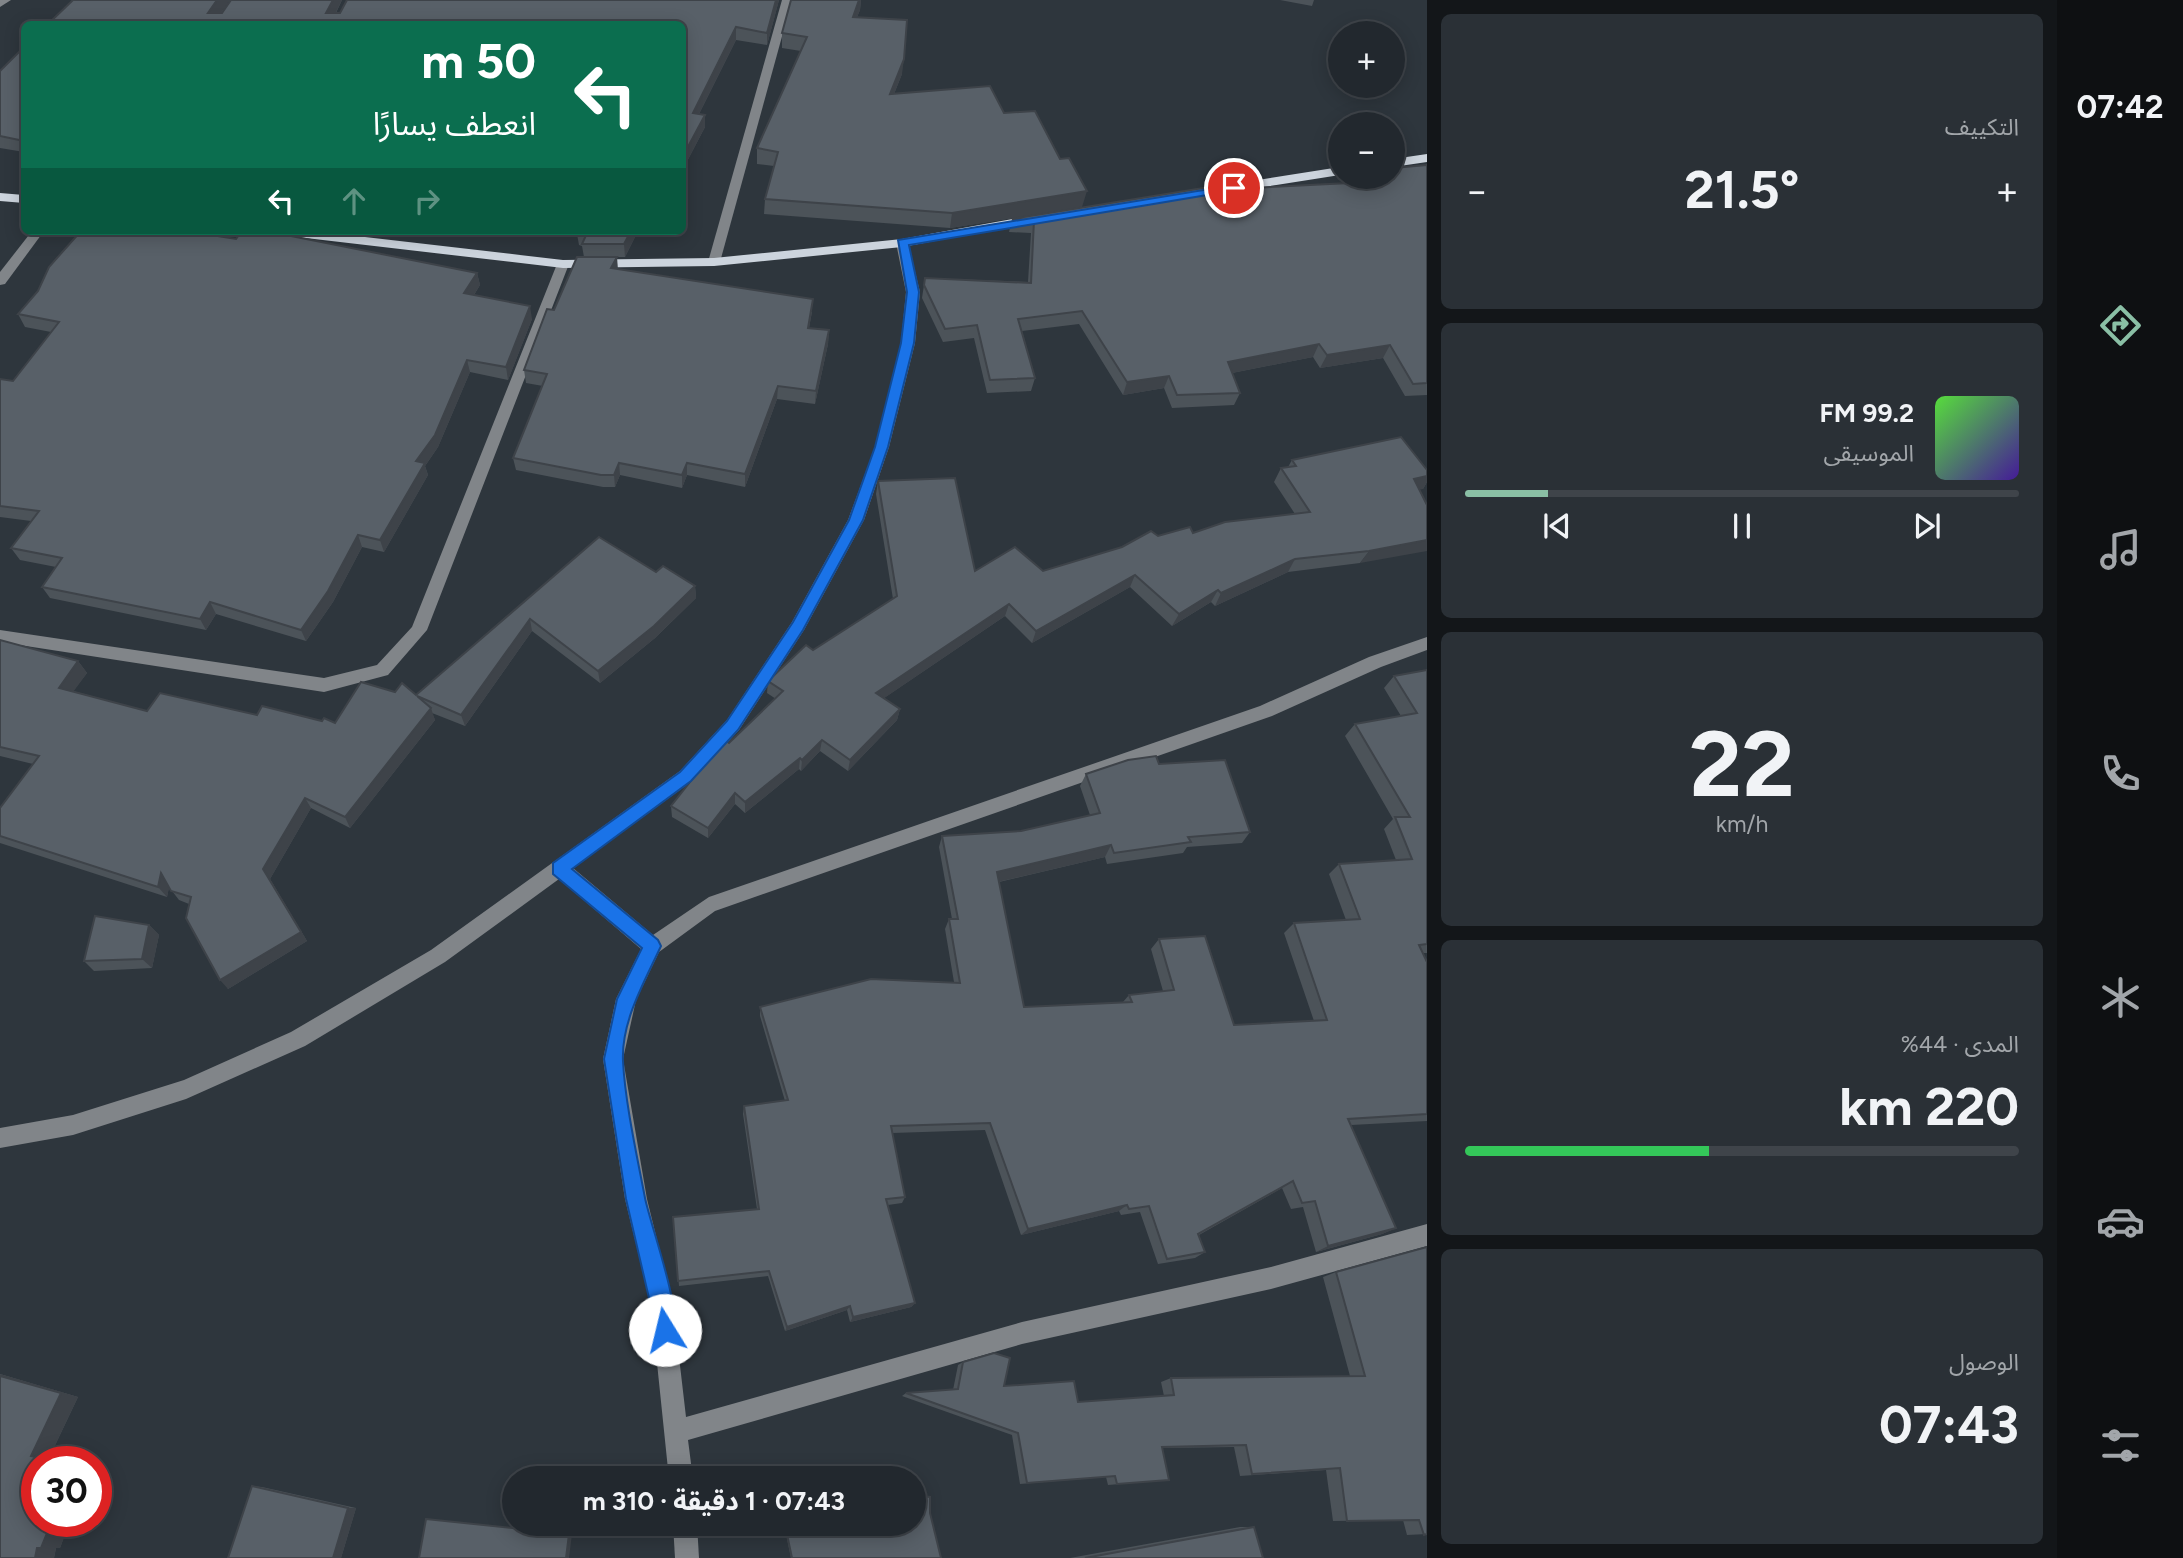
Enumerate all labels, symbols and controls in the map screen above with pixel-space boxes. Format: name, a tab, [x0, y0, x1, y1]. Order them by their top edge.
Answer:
map controls	[1328, 21, 1405, 189]
button: +	[1328, 21, 1405, 98]
text: 50 m	[421, 31, 536, 90]
icon: left	[560, 49, 651, 140]
text: 07:42	[2077, 88, 2163, 126]
text: انعطف يسارًا	[373, 105, 536, 143]
button: −	[1328, 112, 1405, 189]
text: التكييف	[1945, 113, 2019, 141]
pin	[1204, 158, 1264, 218]
text: 21.5°	[1685, 159, 1799, 221]
text: −	[1465, 168, 1489, 214]
text: +	[1995, 168, 2019, 214]
icon: arrive	[1215, 169, 1253, 207]
icon: left	[262, 182, 300, 220]
icon: ahead	[335, 182, 373, 220]
icon: right	[408, 182, 446, 220]
icon: directions	[2096, 301, 2145, 350]
text: 99.2 FM	[1819, 397, 1914, 429]
text: الموسيقى	[1823, 439, 1914, 467]
icon: previous	[1538, 507, 1576, 545]
icon: pause	[1723, 507, 1761, 545]
icon: next	[1908, 507, 1946, 545]
icon: music	[2096, 525, 2145, 574]
text: 22	[1689, 710, 1795, 819]
icon: phone	[2096, 749, 2145, 798]
text: km/h	[1716, 810, 1768, 838]
icon: climate	[2096, 973, 2145, 1022]
text: المدى · 44%	[1901, 1030, 2019, 1058]
text: 220 km	[1839, 1076, 2019, 1138]
icon: car	[2096, 1197, 2145, 1246]
position arrow	[628, 1293, 702, 1367]
text: الوصول	[1949, 1348, 2019, 1376]
text: 07:43	[1879, 1394, 2019, 1456]
icon: filters	[2096, 1421, 2145, 1470]
speed limit sign: 30	[21, 1446, 112, 1537]
text: 07:43 · 1 دقيقة · 310 m	[583, 1485, 845, 1517]

